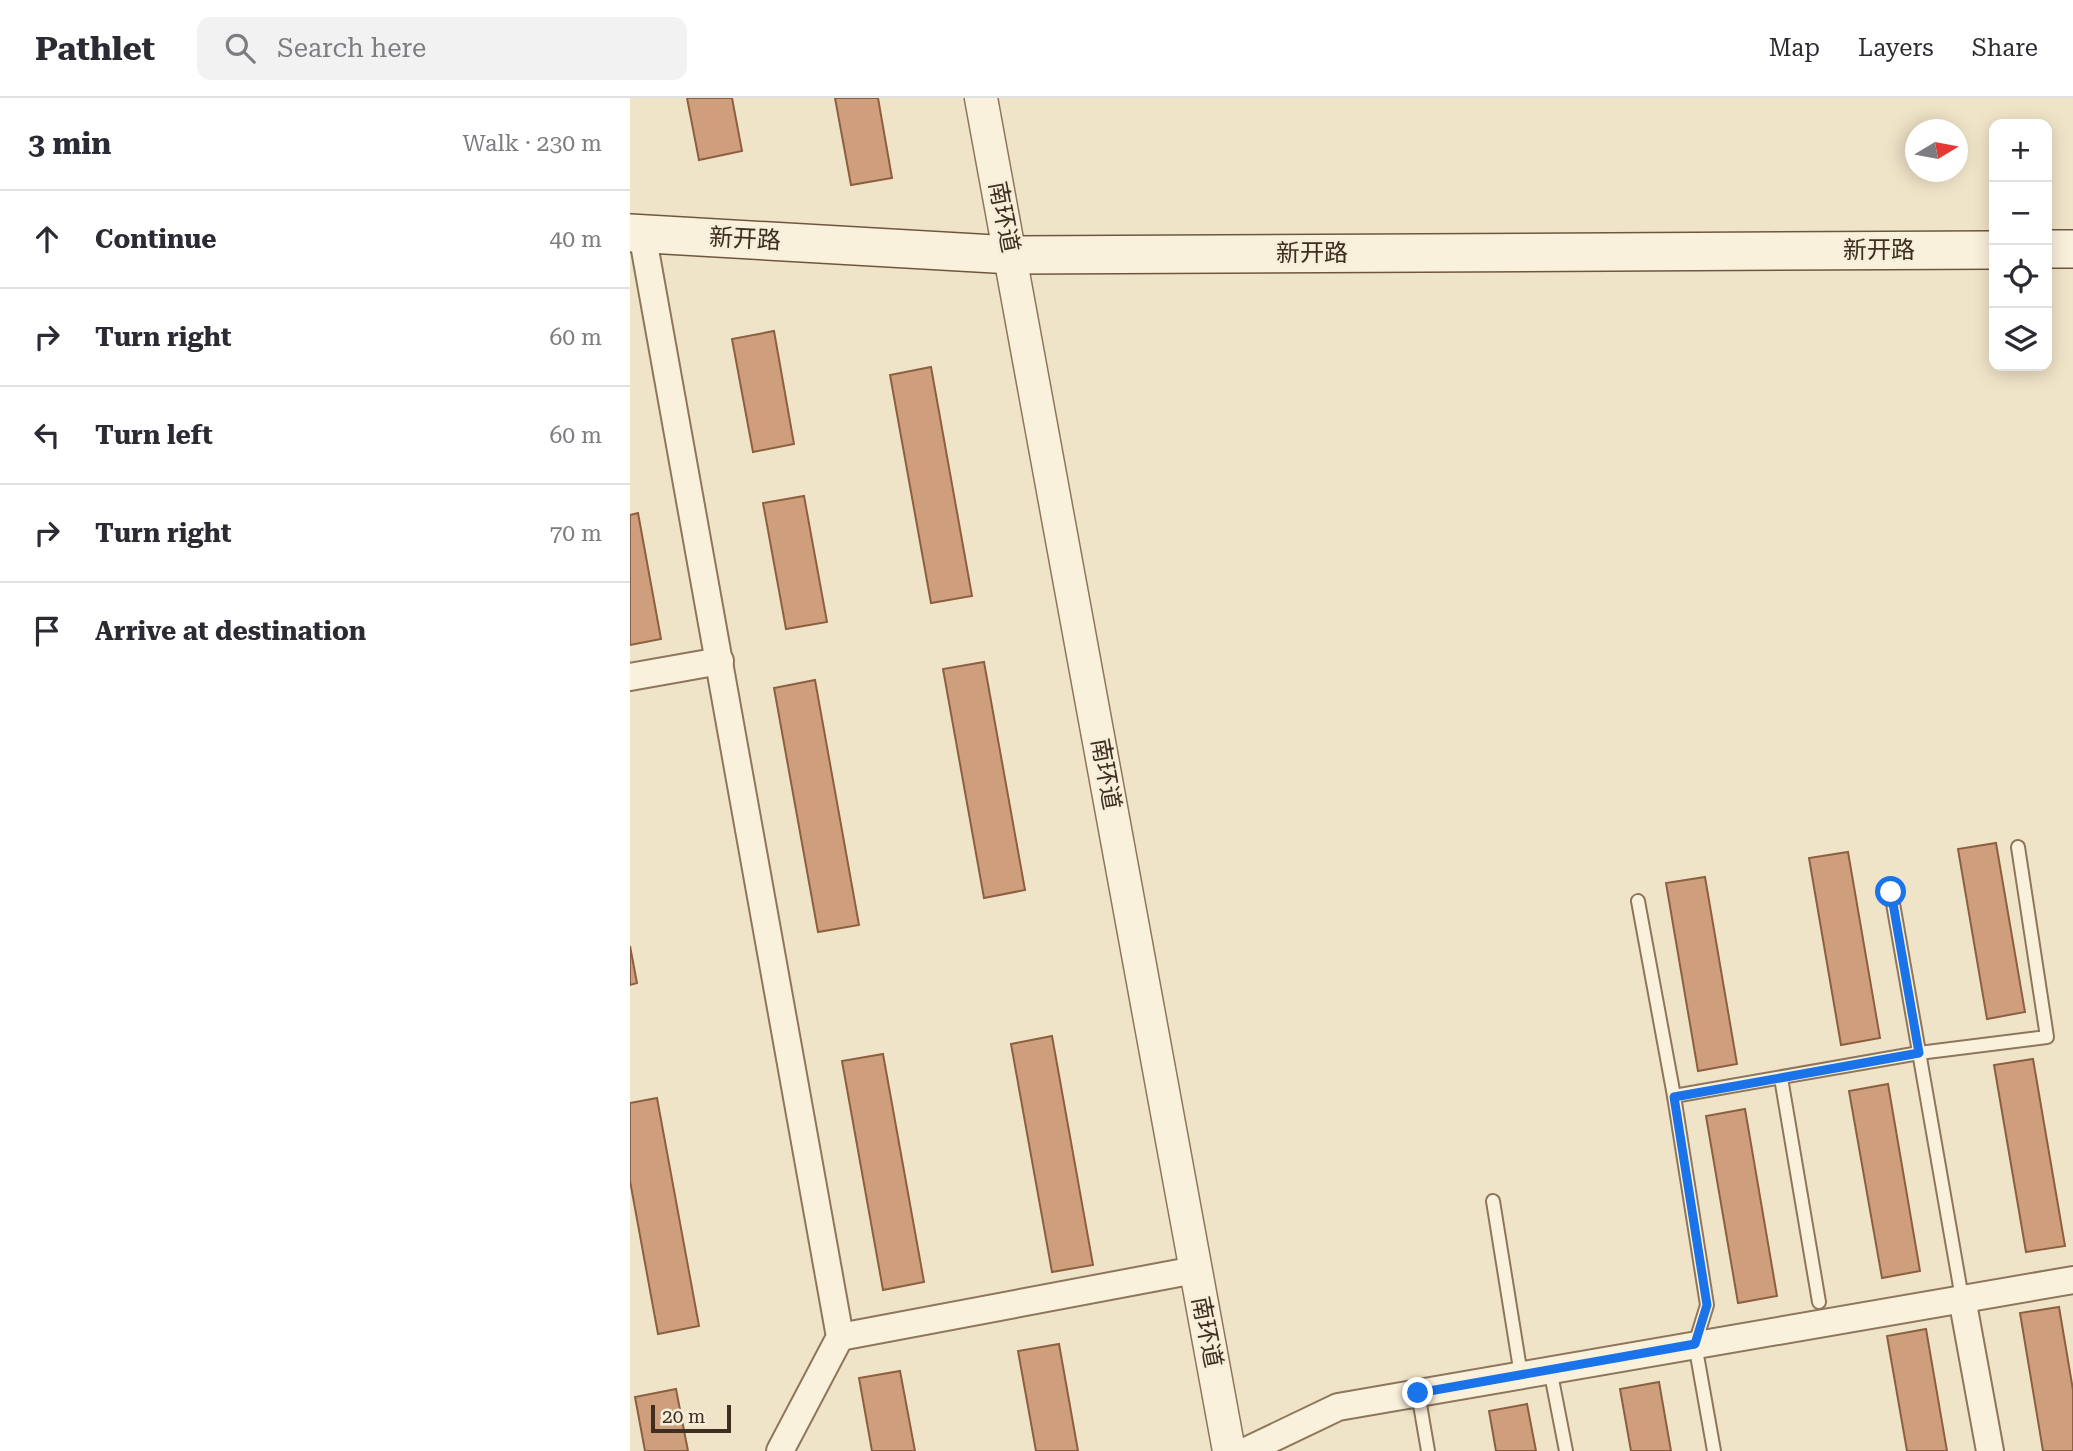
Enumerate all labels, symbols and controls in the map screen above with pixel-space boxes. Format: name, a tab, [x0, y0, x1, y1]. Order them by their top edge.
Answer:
search box	[197, 17, 687, 80]
text: Pathlet	[35, 29, 155, 68]
icon: search	[221, 29, 259, 67]
text: Search here	[277, 33, 426, 63]
text: Map	[1769, 34, 1820, 62]
text: Layers	[1858, 34, 1934, 62]
text: Share	[1972, 34, 2038, 62]
north arrow	[1905, 119, 1968, 182]
map controls	[1989, 119, 2052, 371]
button: +	[1989, 119, 2052, 182]
text: 3 min	[28, 126, 111, 161]
text: Walk · 230 m	[463, 130, 602, 157]
street label: 南环道	[983, 179, 1025, 255]
button: −	[1989, 182, 2052, 245]
icon: ahead	[28, 220, 66, 258]
street label: 新开路	[708, 223, 782, 255]
text: Continue	[95, 224, 217, 254]
text: 40 m	[549, 226, 602, 253]
street label: 新开路	[1843, 236, 1915, 264]
street label: 新开路	[1276, 239, 1348, 267]
button: locate	[1989, 245, 2052, 308]
button: layers	[1989, 308, 2052, 371]
icon: right	[28, 318, 66, 356]
text: Turn right	[95, 322, 231, 352]
text: 60 m	[549, 324, 602, 351]
icon: left	[28, 416, 66, 454]
text: Turn left	[95, 420, 213, 450]
text: 60 m	[549, 422, 602, 449]
icon: right	[28, 514, 66, 552]
text: Turn right	[95, 518, 231, 548]
text: 70 m	[549, 520, 602, 547]
icon: arrive	[28, 612, 66, 650]
text: Arrive at destination	[95, 616, 366, 646]
street label: 南环道	[1086, 736, 1126, 812]
route start	[1875, 876, 1906, 907]
street label: 南环道	[1186, 1294, 1228, 1370]
route end	[1402, 1377, 1433, 1408]
scale bar	[651, 1402, 732, 1434]
text: 20 m	[662, 1405, 705, 1428]

